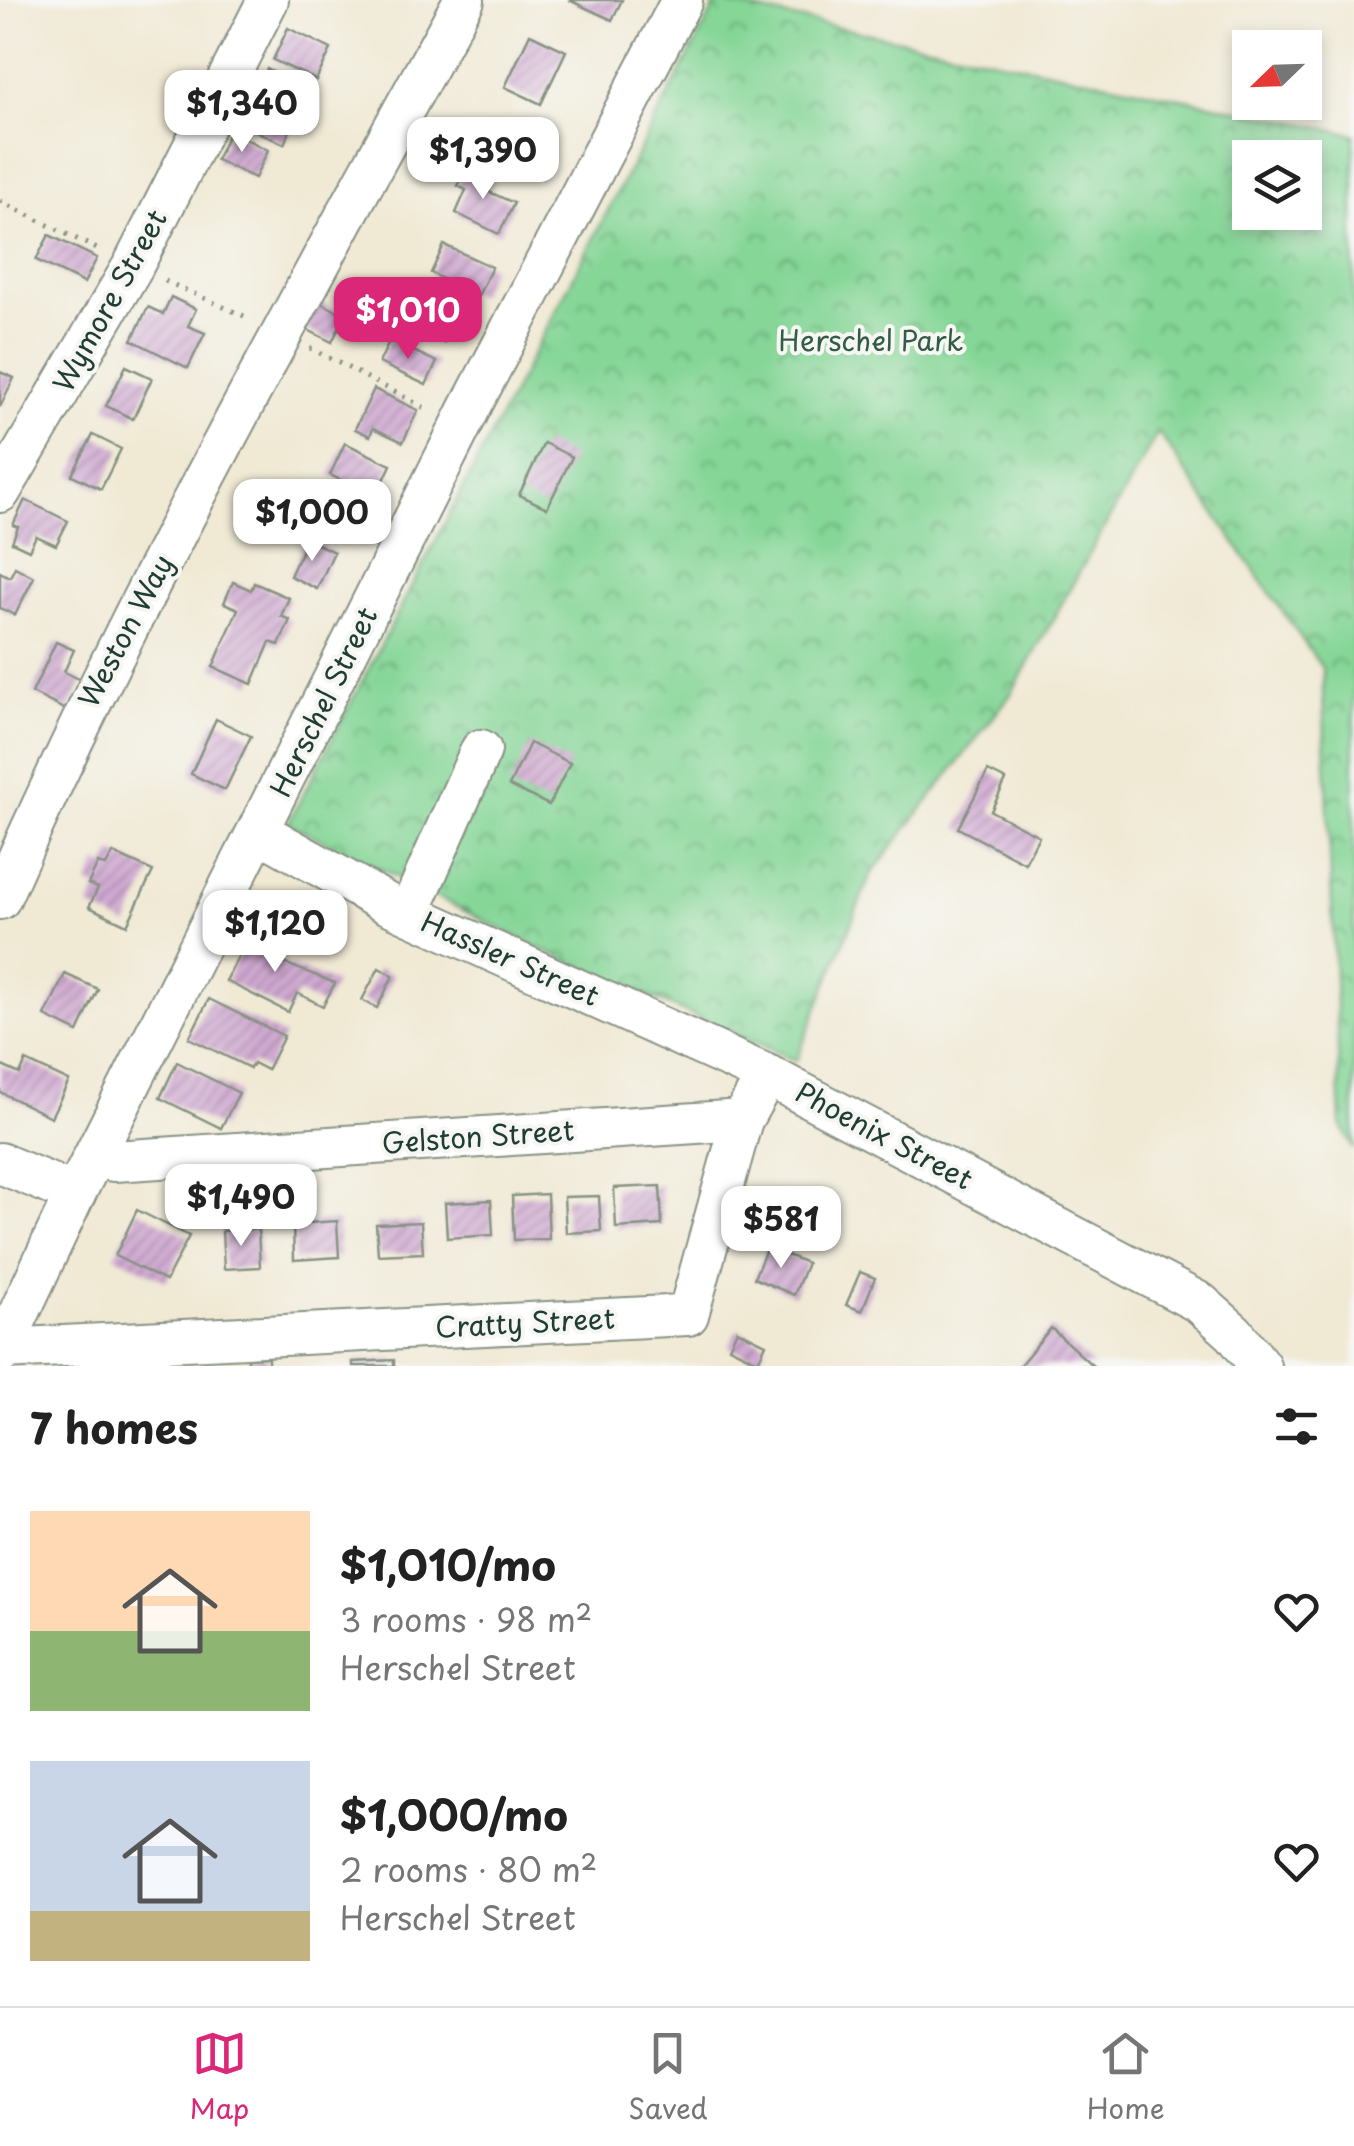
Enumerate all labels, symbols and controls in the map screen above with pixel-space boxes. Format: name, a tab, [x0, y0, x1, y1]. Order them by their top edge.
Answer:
north arrow	[1232, 30, 1322, 120]
map controls	[1232, 30, 1322, 230]
pin: $1,340	[161, 70, 323, 155]
text: $1,340	[186, 78, 298, 126]
pin: $1,390	[402, 117, 564, 202]
text: $1,390	[429, 125, 537, 173]
button: layers	[1232, 140, 1322, 230]
street label: Wymore Street	[41, 201, 177, 399]
pin: $1,010	[327, 277, 489, 362]
text: $1,010	[356, 285, 460, 333]
park label: Herschel Park	[779, 318, 963, 361]
pin: $1,000	[231, 479, 393, 564]
text: $1,000	[255, 487, 369, 535]
street label: Weston Way	[66, 546, 183, 715]
street label: Herschel Street	[258, 599, 387, 804]
pin: $1,120	[194, 890, 356, 975]
text: $1,120	[225, 898, 326, 946]
street label: Hassler Street	[415, 899, 607, 1016]
street label: Phoenix Street	[788, 1070, 981, 1200]
street label: Gelston Street	[380, 1107, 576, 1164]
pin: $1,490	[160, 1164, 322, 1249]
text: $1,490	[187, 1172, 295, 1220]
pin: $581	[722, 1186, 840, 1271]
text: $581	[743, 1194, 819, 1242]
street label: Cratty Street	[434, 1295, 616, 1348]
text: 7 homes	[30, 1395, 198, 1458]
icon: filters	[1269, 1399, 1324, 1454]
text: $1,010/mo	[340, 1532, 556, 1595]
icon: home	[110, 1551, 230, 1671]
icon: heart	[1269, 1584, 1324, 1639]
text: 3 rooms · 98 m²	[340, 1595, 592, 1643]
text: Herschel Street	[340, 1643, 576, 1691]
text: $1,000/mo	[340, 1782, 568, 1845]
icon: home	[110, 1801, 230, 1921]
icon: heart	[1269, 1834, 1324, 1889]
text: 2 rooms · 80 m²	[340, 1845, 597, 1893]
text: Herschel Street	[340, 1893, 576, 1941]
tab: Map	[189, 2026, 249, 2129]
tab: Saved	[628, 2026, 708, 2129]
tab: Home	[1087, 2026, 1165, 2129]

